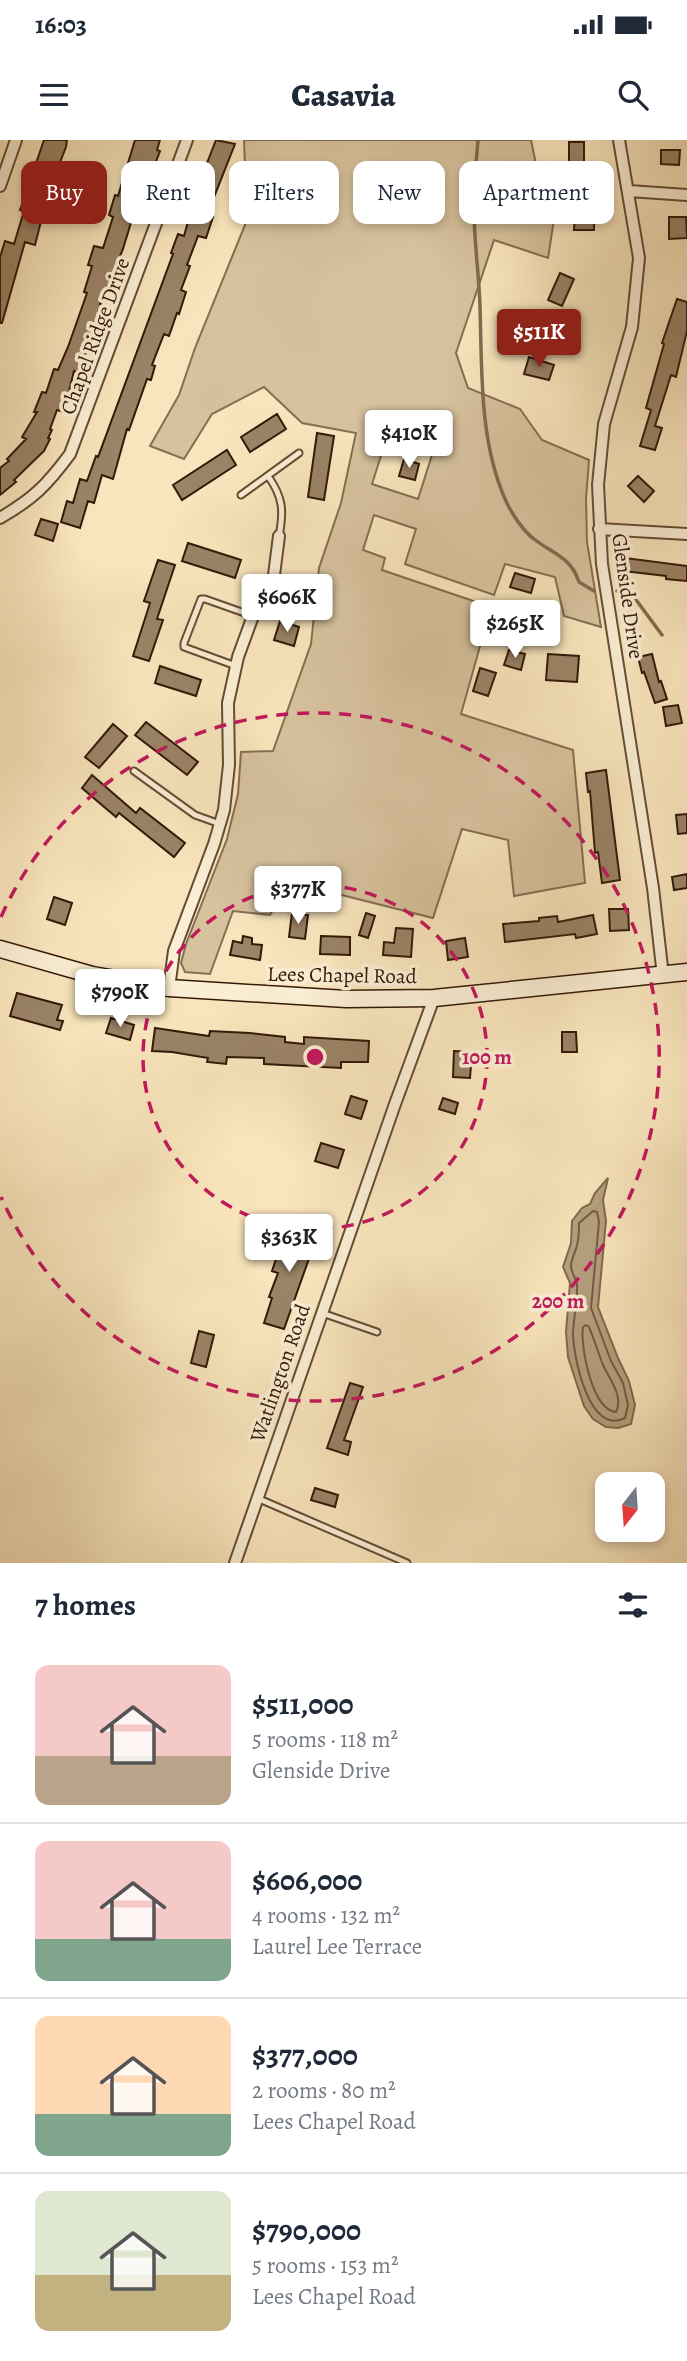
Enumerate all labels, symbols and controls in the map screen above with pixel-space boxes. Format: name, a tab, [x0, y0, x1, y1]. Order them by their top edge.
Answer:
text: 16:03	[35, 7, 87, 42]
text: Casavia	[291, 73, 396, 117]
icon: menu	[35, 76, 73, 114]
icon: search	[614, 76, 652, 114]
chip: Buy	[21, 161, 107, 224]
chip: Rent	[121, 161, 215, 224]
chip: Filters	[229, 161, 339, 224]
chip: New	[353, 161, 445, 224]
chip: Apartment	[459, 161, 614, 224]
street label: Chapel Ridge Drive	[54, 254, 136, 418]
pin: $511K	[490, 310, 588, 369]
text: $511K	[513, 316, 565, 347]
pin: $410K	[360, 410, 458, 470]
text: $410K	[381, 417, 437, 448]
street label: Glenside Drive	[605, 532, 651, 660]
pin: $606K	[238, 574, 336, 634]
text: $606K	[258, 581, 316, 612]
pin: $265K	[466, 601, 564, 660]
text: $265K	[486, 607, 544, 638]
pin: $377K	[249, 866, 347, 926]
text: $377K	[270, 873, 326, 904]
street label: Lees Chapel Road	[267, 960, 418, 990]
pin: $790K	[71, 970, 169, 1029]
text: $790K	[91, 976, 149, 1007]
text: 100 m	[462, 1043, 512, 1071]
centre of rings	[303, 1045, 327, 1069]
pin: $363K	[240, 1214, 338, 1274]
text: $363K	[261, 1221, 317, 1252]
text: 200 m	[532, 1287, 585, 1315]
street label: Watlington Road	[243, 1299, 317, 1447]
north arrow	[595, 1472, 665, 1542]
map controls	[595, 1472, 665, 1542]
text: 7 homes	[35, 1585, 136, 1625]
icon: filters	[614, 1586, 652, 1624]
text: $511,000	[252, 1684, 354, 1724]
icon: home	[91, 1693, 175, 1777]
text: 5 rooms · 118 m²	[252, 1724, 398, 1755]
text: Glenside Drive	[252, 1755, 390, 1786]
text: $606,000	[252, 1860, 362, 1900]
icon: home	[91, 1869, 175, 1953]
text: 4 rooms · 132 m²	[252, 1900, 400, 1931]
text: Laurel Lee Terrace	[252, 1931, 422, 1962]
text: $377,000	[252, 2035, 358, 2075]
icon: home	[91, 2044, 175, 2128]
text: 2 rooms · 80 m²	[252, 2075, 396, 2106]
text: Lees Chapel Road	[252, 2106, 416, 2137]
text: $790,000	[252, 2210, 361, 2250]
icon: home	[91, 2219, 175, 2303]
text: 5 rooms · 153 m²	[252, 2250, 399, 2281]
text: Lees Chapel Road	[252, 2281, 416, 2312]

